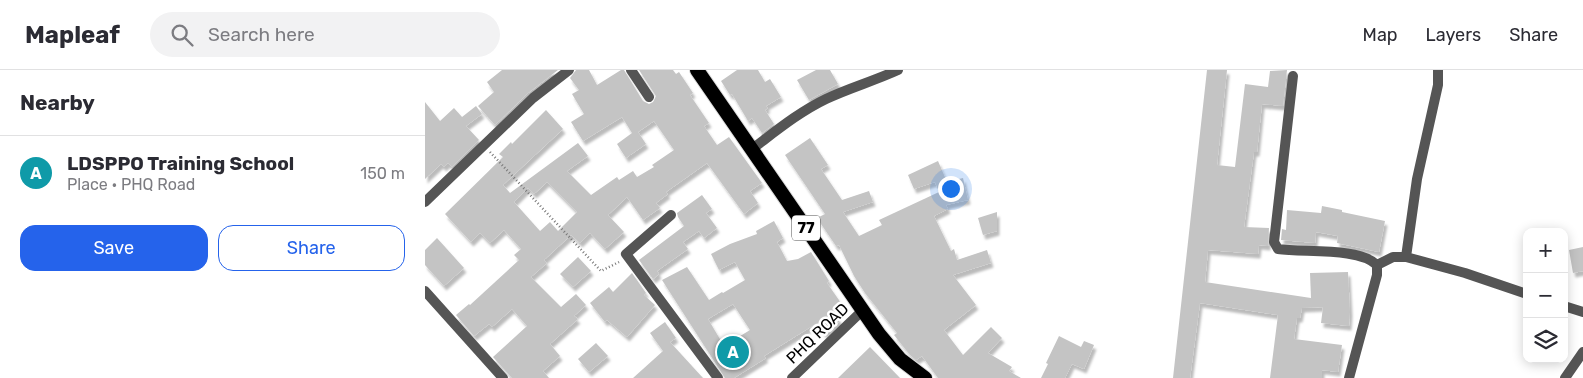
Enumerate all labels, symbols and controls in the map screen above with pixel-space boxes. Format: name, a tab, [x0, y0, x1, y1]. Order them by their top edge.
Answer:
search box	[150, 12, 500, 57]
text: Mapleaf	[25, 21, 120, 49]
icon: search	[168, 21, 196, 49]
text: Search here	[208, 23, 315, 46]
text: Map	[1363, 24, 1398, 46]
text: Layers	[1426, 24, 1481, 46]
text: Share	[1509, 24, 1558, 46]
text: Nearby	[20, 90, 95, 115]
text: LDSPPO Training School	[67, 152, 294, 175]
text: A	[30, 164, 42, 183]
text: 150 m	[360, 164, 405, 183]
text: Place · PHQ Road	[67, 175, 195, 194]
your location	[938, 176, 964, 202]
road number: 77	[792, 216, 820, 240]
button: Save	[20, 225, 208, 271]
button: Share	[218, 225, 405, 271]
map controls	[1523, 228, 1568, 363]
button: +	[1523, 228, 1568, 273]
button: −	[1523, 273, 1568, 318]
street label: PHQ ROAD	[782, 299, 852, 368]
button: layers	[1523, 318, 1568, 363]
pin: A	[717, 333, 749, 371]

